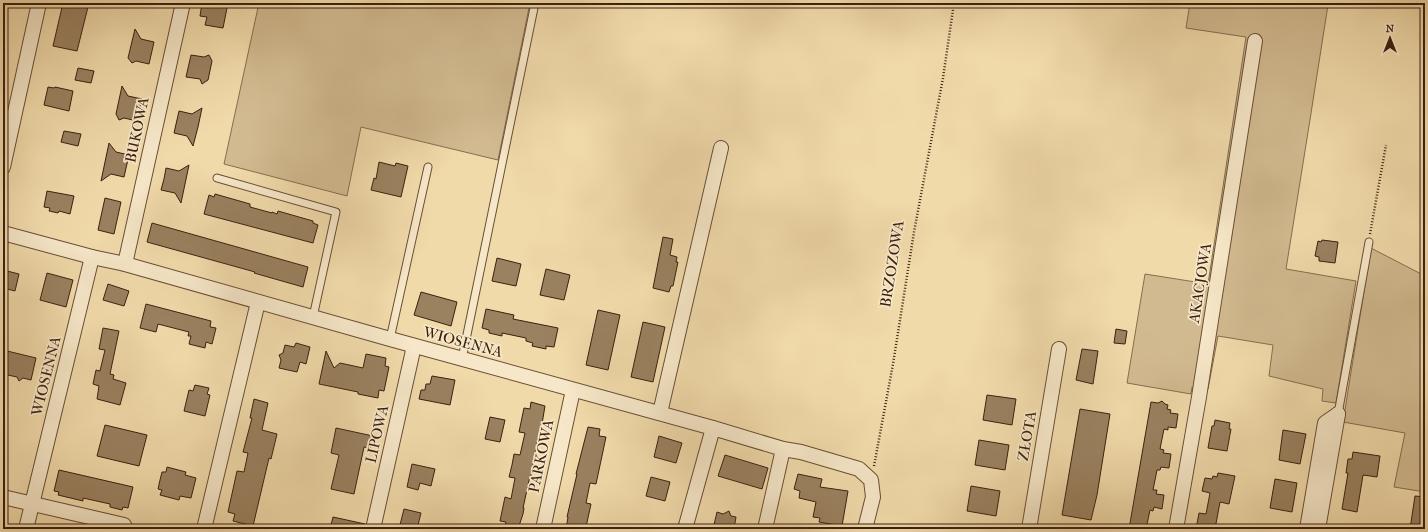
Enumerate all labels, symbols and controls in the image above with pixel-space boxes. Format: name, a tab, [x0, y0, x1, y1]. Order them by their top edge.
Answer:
north arrow	[1370, 18, 1410, 58]
text: N	[1386, 22, 1395, 35]
street label: BUKOWA	[121, 95, 153, 164]
street label: BRZOZOWA	[876, 219, 908, 309]
street label: AKACJOWA	[1185, 242, 1215, 325]
street label: WIOSENNA	[420, 323, 505, 361]
street label: WIOSENNA	[27, 334, 65, 419]
street label: LIPOWA	[362, 403, 392, 465]
street label: ZŁOTA	[1014, 409, 1040, 462]
street label: PARKOWA	[524, 417, 558, 494]

